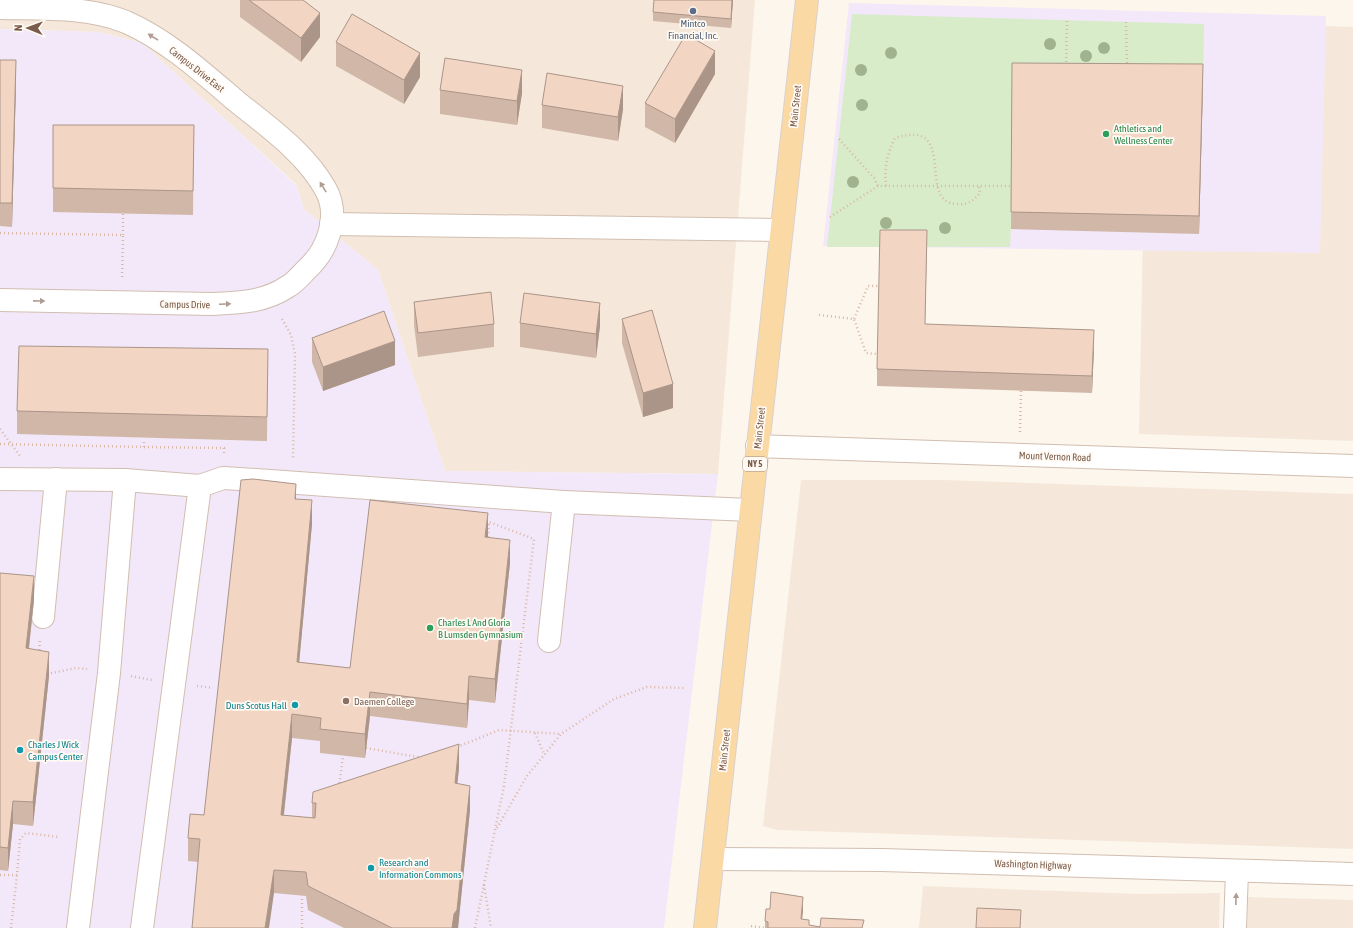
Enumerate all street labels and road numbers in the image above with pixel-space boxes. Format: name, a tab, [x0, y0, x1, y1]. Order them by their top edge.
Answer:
street label: Campus Drive East	[167, 44, 227, 94]
street label: Main Street	[788, 85, 803, 127]
street label: Campus Drive	[160, 299, 211, 310]
street label: Main Street	[752, 407, 767, 449]
street label: Mount Vernon Road	[1019, 450, 1092, 463]
road number: NY 5	[743, 457, 767, 471]
street label: Main Street	[717, 729, 732, 771]
street label: Washington Highway	[994, 858, 1072, 871]

